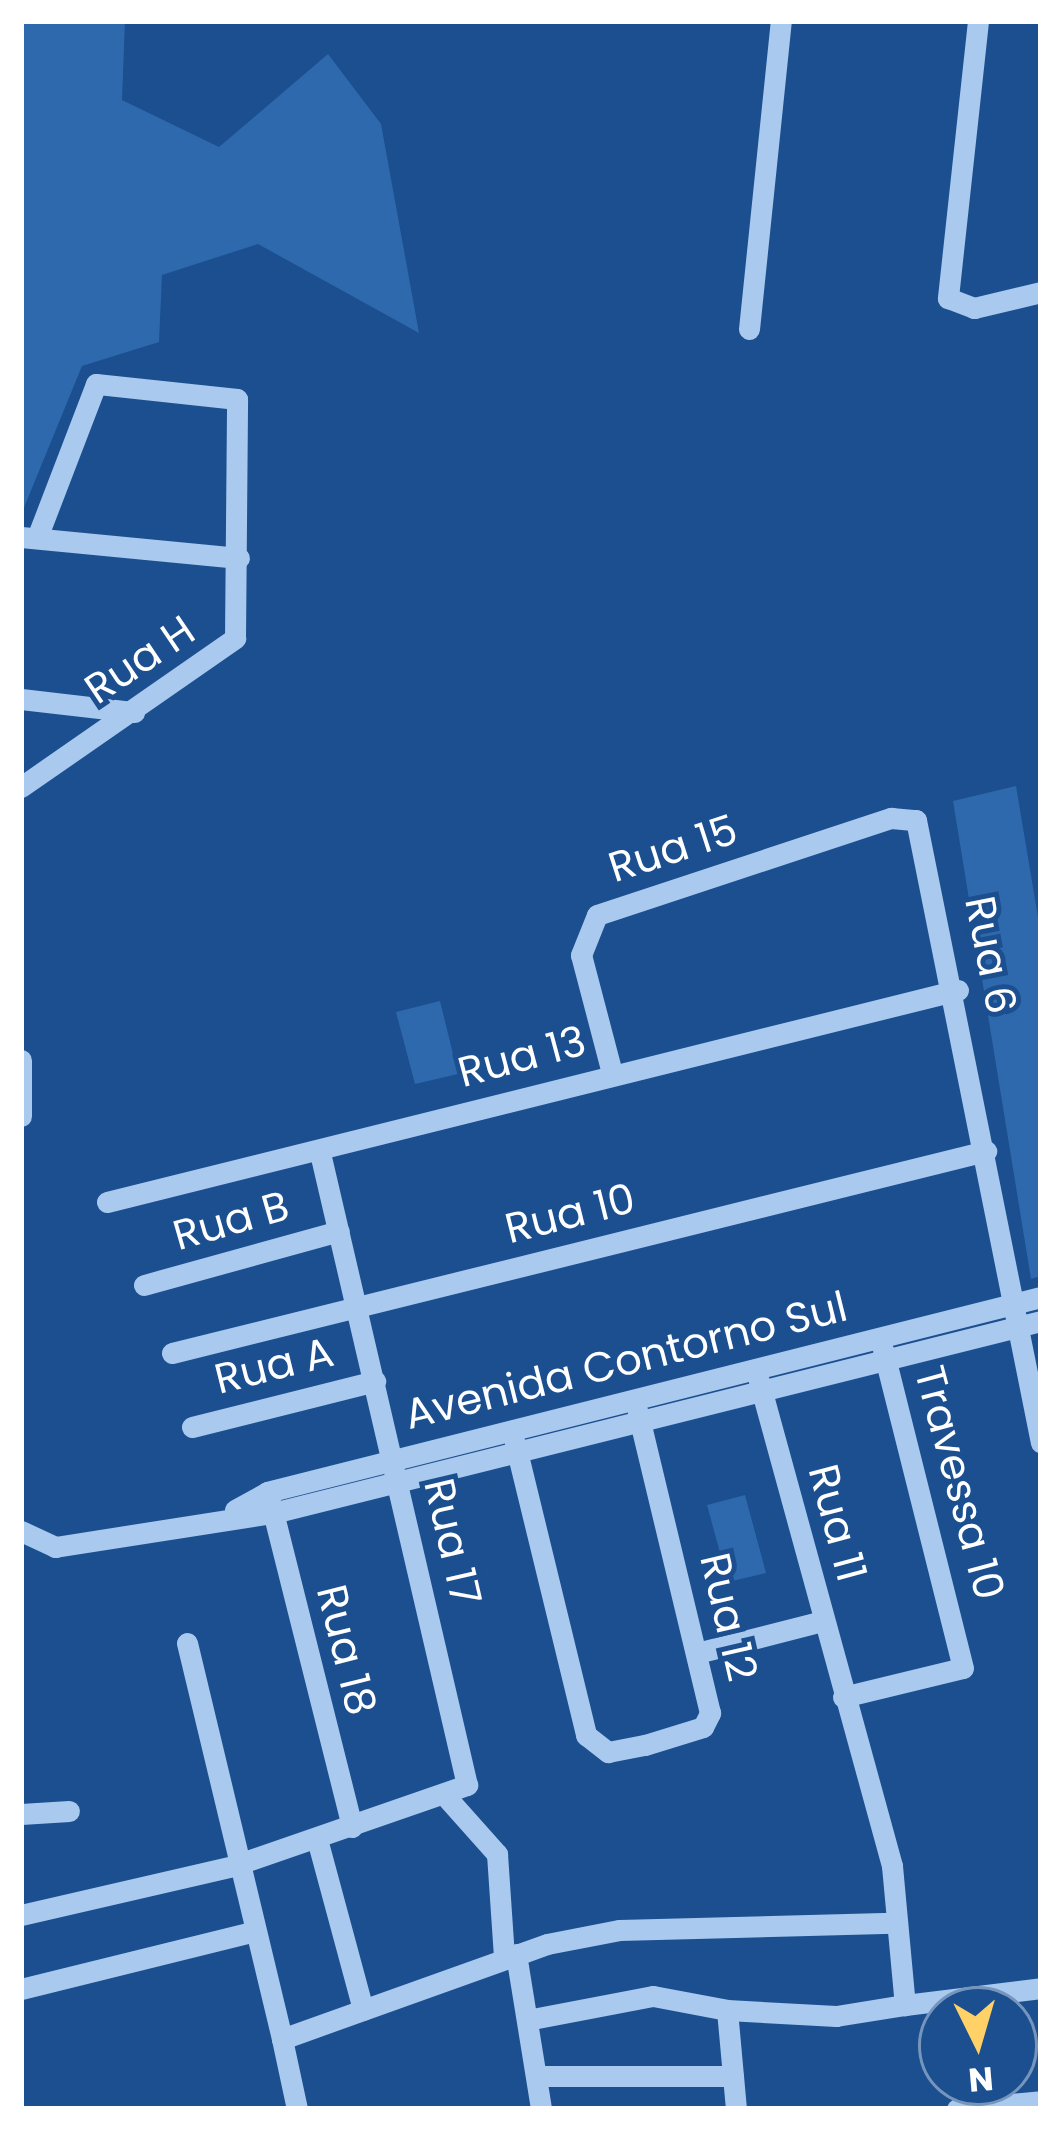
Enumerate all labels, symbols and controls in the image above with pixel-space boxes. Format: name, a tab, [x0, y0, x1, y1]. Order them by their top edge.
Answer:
street label: Rua H	[76, 605, 204, 715]
street label: Rua 15	[603, 805, 743, 893]
street label: Rua 6	[954, 892, 1026, 1018]
street label: Rua 13	[453, 1016, 591, 1098]
street label: Rua 10	[500, 1174, 640, 1254]
street label: Rua B	[167, 1181, 295, 1261]
street label: Avenida Contorno Sul	[400, 1282, 852, 1440]
street label: Rua A	[210, 1327, 338, 1405]
street label: Travessa 10	[904, 1361, 1014, 1605]
street label: Rua 11	[797, 1459, 877, 1587]
street label: Rua 17	[413, 1474, 491, 1610]
street label: Rua 12	[689, 1548, 767, 1686]
street label: Rua 18	[306, 1580, 386, 1720]
north arrow	[918, 1986, 1038, 2106]
text: N	[967, 2055, 995, 2104]

